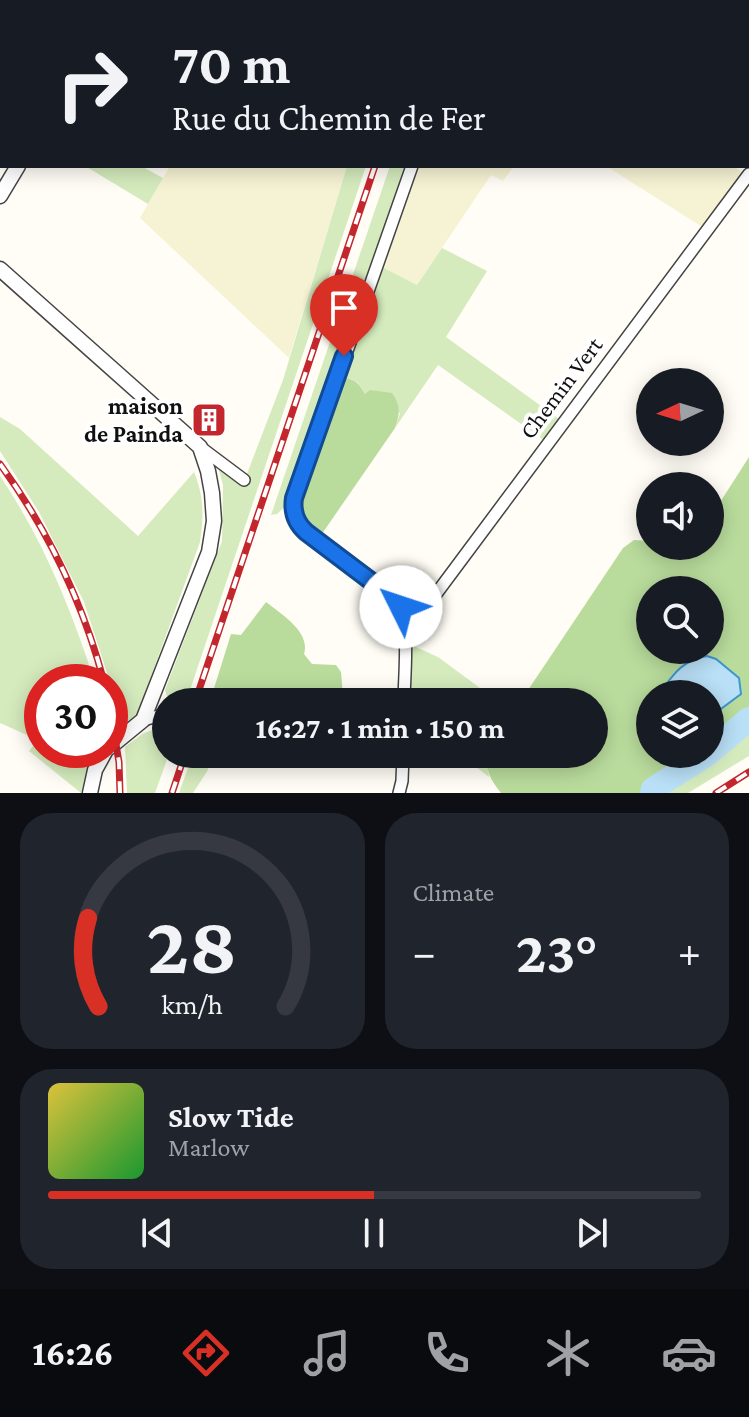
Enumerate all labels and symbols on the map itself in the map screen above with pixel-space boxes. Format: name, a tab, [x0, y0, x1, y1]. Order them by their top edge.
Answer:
pin	[310, 274, 378, 356]
street label: Chemin Vert	[514, 331, 608, 444]
north arrow	[636, 368, 724, 456]
place label: maison de Painda	[84, 392, 183, 447]
building icon: maison de Painda	[190, 401, 228, 439]
position arrow	[359, 565, 443, 649]
speed limit sign: 30	[24, 664, 128, 768]

